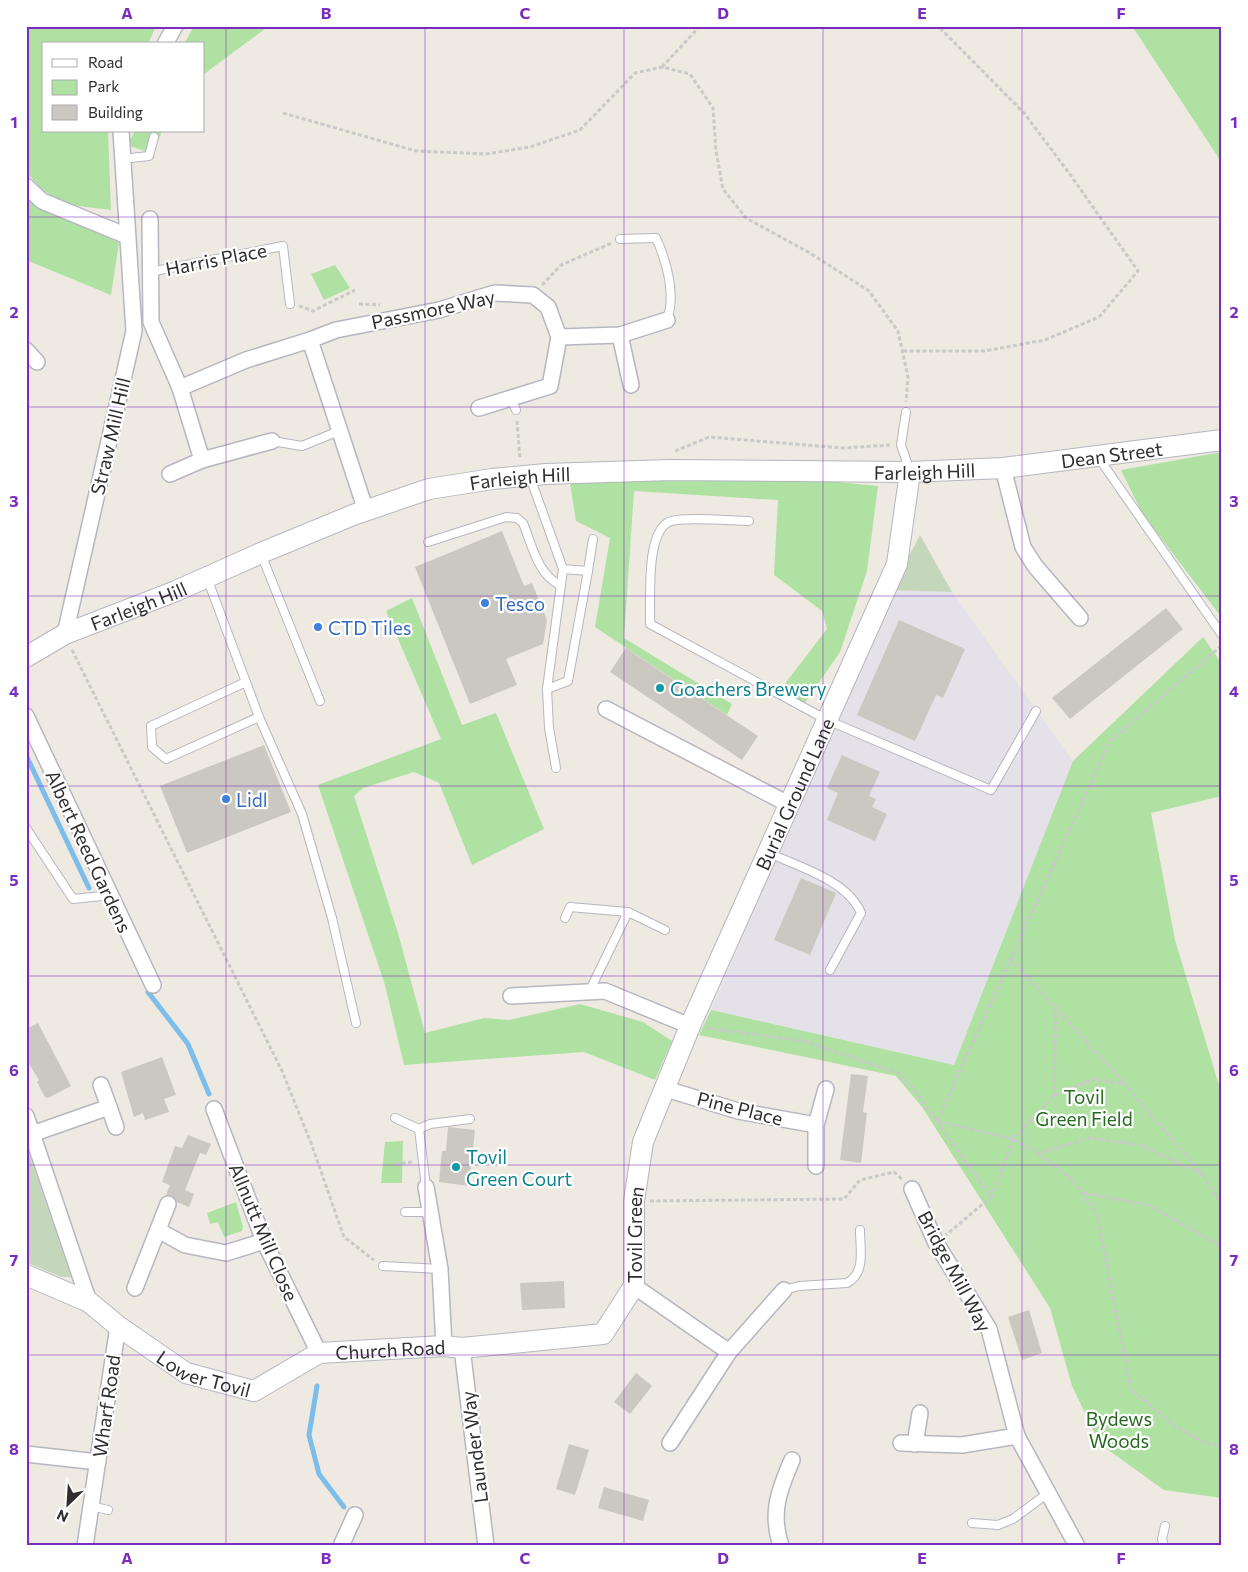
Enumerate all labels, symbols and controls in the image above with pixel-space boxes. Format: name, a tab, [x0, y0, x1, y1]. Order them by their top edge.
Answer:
text: A	[121, 3, 133, 22]
text: B	[321, 3, 332, 22]
text: C	[520, 3, 531, 22]
text: D	[717, 3, 729, 22]
text: E	[917, 3, 927, 22]
text: F	[1116, 3, 1126, 22]
legend	[42, 42, 205, 132]
text: Road	[88, 53, 123, 71]
text: Park	[88, 77, 119, 95]
text: Building	[88, 103, 143, 121]
text: 1	[10, 112, 18, 131]
text: 1	[1230, 112, 1238, 131]
street label: Harris Place	[163, 238, 269, 280]
street label: Passmore Way	[369, 285, 497, 333]
text: 2	[9, 302, 19, 321]
text: 2	[1229, 302, 1239, 321]
street label: Straw Mill Hill	[85, 375, 135, 497]
street label: Dean Street	[1059, 436, 1164, 472]
street label: Farleigh Hill	[874, 458, 976, 484]
street label: Farleigh Hill	[468, 462, 571, 494]
text: 3	[9, 491, 19, 510]
text: 3	[1229, 491, 1239, 510]
street label: Farleigh Hill	[87, 576, 190, 635]
place label: Tesco	[495, 592, 545, 615]
marker: Tesco	[479, 597, 491, 609]
place label: CTD Tiles	[328, 616, 411, 639]
marker: CTD Tiles	[312, 621, 324, 633]
place label: Goachers Brewery	[670, 677, 827, 700]
text: 4	[9, 681, 19, 700]
text: 4	[1229, 681, 1239, 700]
marker: Goachers Brewery	[654, 682, 666, 694]
street label: Burial Ground Lane	[750, 714, 838, 873]
street label: Albert Reed Gardens	[41, 766, 137, 936]
place label: Lidl	[236, 788, 268, 811]
marker: Lidl	[220, 793, 232, 805]
text: 5	[9, 870, 19, 889]
text: 5	[1229, 870, 1239, 889]
text: 6	[9, 1060, 19, 1079]
text: 6	[1229, 1060, 1239, 1079]
park label: Tovil Green Field	[1035, 1085, 1133, 1130]
street label: Pine Place	[695, 1086, 785, 1130]
place label: Tovil Green Court	[466, 1145, 572, 1190]
street label: Allnutt Mill Close	[225, 1160, 303, 1304]
marker: Tovil Green Court	[450, 1161, 462, 1173]
street label: Tovil Green	[623, 1185, 648, 1283]
street label: Bridge Mill Way	[913, 1207, 997, 1336]
text: 7	[10, 1250, 19, 1269]
text: 7	[1230, 1250, 1239, 1269]
street label: Church Road	[335, 1334, 446, 1364]
street label: Lower Tovil	[153, 1345, 253, 1401]
street label: Wharf Road	[87, 1353, 125, 1459]
street label: Launder Way	[456, 1390, 492, 1504]
park label: Bydews Woods	[1086, 1407, 1152, 1452]
text: 8	[9, 1439, 19, 1458]
text: 8	[1229, 1439, 1239, 1458]
north arrow	[42, 1480, 92, 1530]
text: N	[54, 1506, 71, 1526]
text: A	[121, 1548, 133, 1567]
text: B	[321, 1548, 332, 1567]
text: C	[520, 1548, 531, 1567]
text: D	[717, 1548, 729, 1567]
text: E	[917, 1548, 927, 1567]
text: F	[1116, 1548, 1126, 1567]

